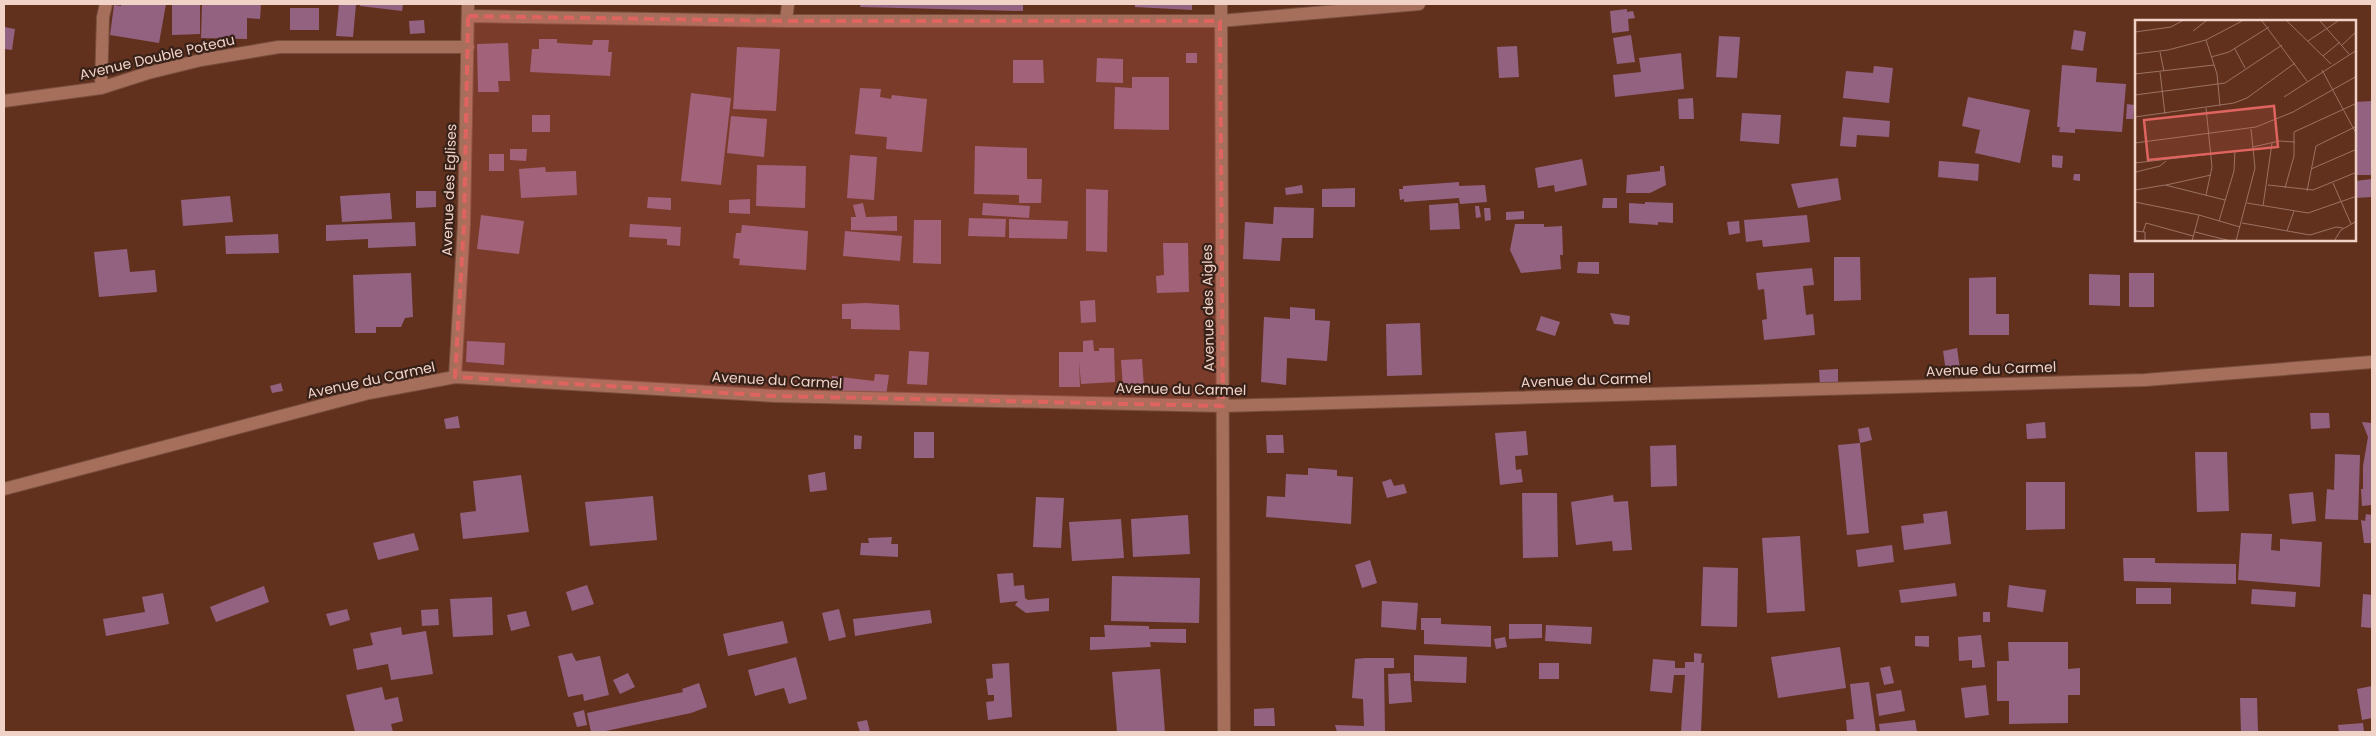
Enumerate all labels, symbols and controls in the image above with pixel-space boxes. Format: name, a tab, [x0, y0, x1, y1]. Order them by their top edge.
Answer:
inset map	[2135, 20, 2356, 241]
street label: Avenue Double Poteau	[77, 29, 237, 85]
street label: Avenue des Eglises	[437, 124, 461, 256]
street label: Avenue des Aigles	[1197, 244, 1219, 372]
street label: Avenue du Carmel	[305, 357, 437, 403]
street label: Avenue du Carmel	[1925, 357, 2057, 381]
street label: Avenue du Carmel	[711, 367, 843, 393]
street label: Avenue du Carmel	[1520, 368, 1652, 392]
street label: Avenue du Carmel	[1116, 378, 1246, 400]

